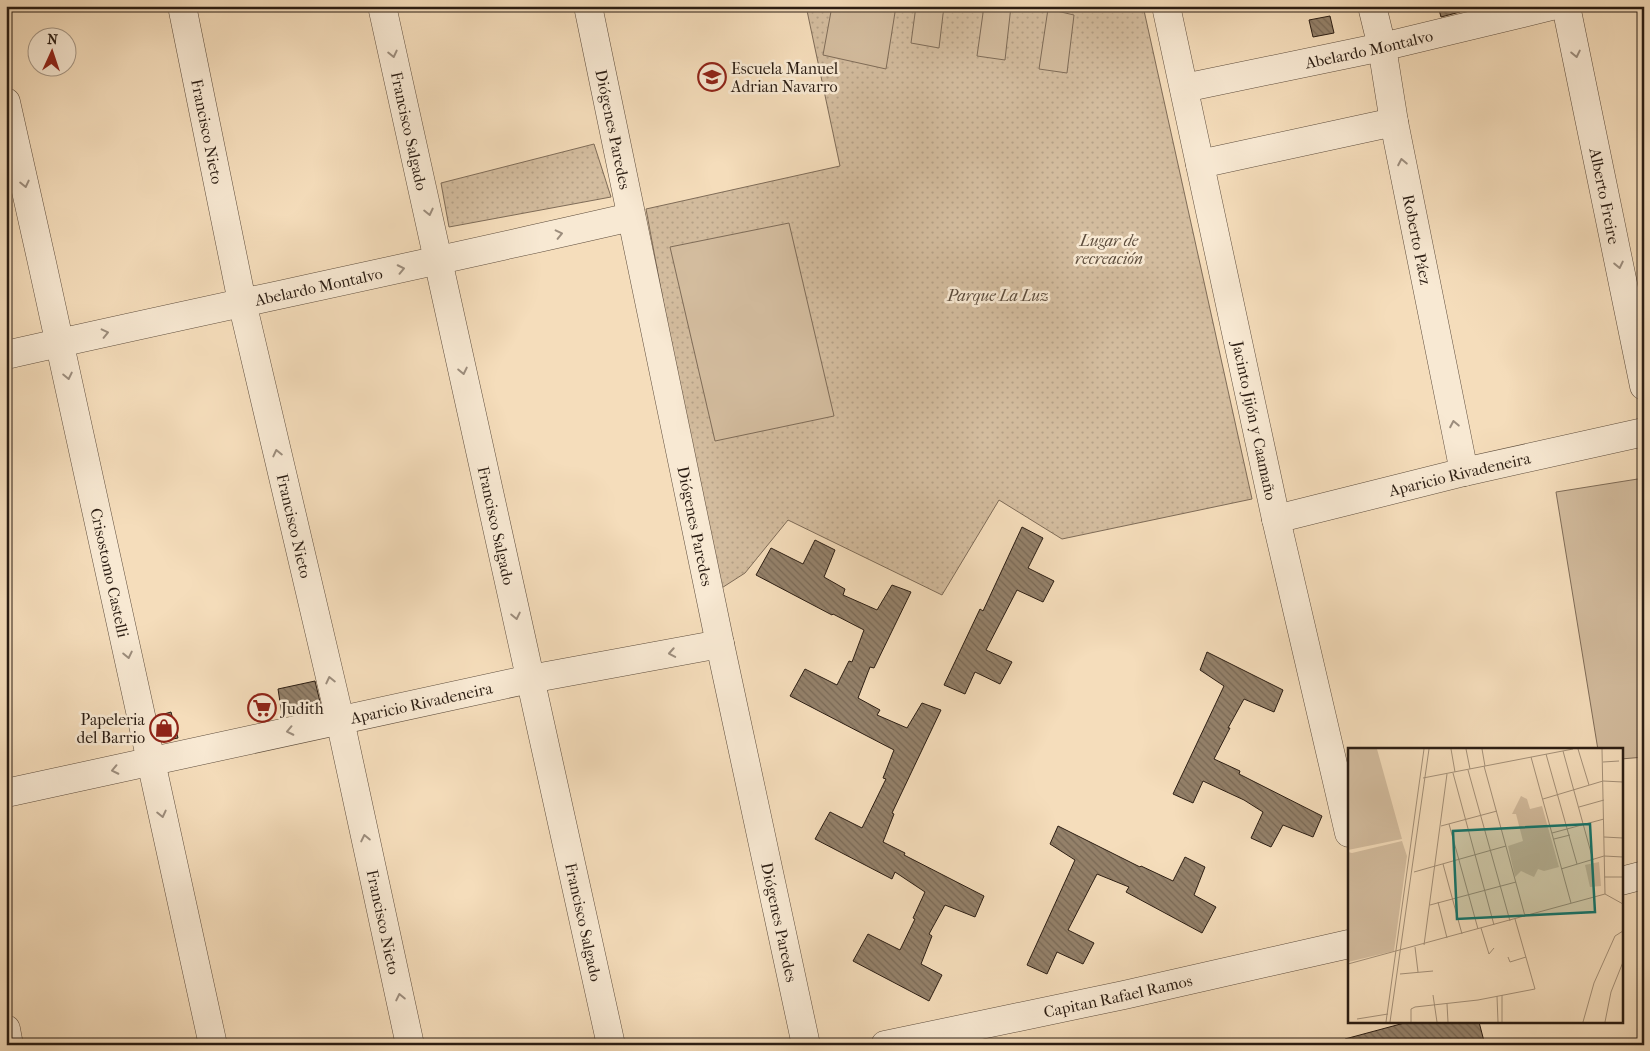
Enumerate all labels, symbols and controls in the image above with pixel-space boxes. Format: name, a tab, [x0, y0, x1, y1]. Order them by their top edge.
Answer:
street label: Abelardo Montalvo	[1302, 26, 1435, 72]
north arrow	[28, 28, 78, 78]
text: N	[47, 31, 59, 48]
one-way arrow	[387, 49, 398, 58]
one-way arrow	[1570, 50, 1581, 58]
place label: Escuela Manuel Adrian Navarro	[730, 59, 839, 96]
school or university icon: Escuela Manuel Adrian Navarro	[697, 62, 727, 92]
street label: Diógenes Paredes	[592, 68, 635, 191]
street label: Francisco Salgado	[387, 70, 432, 192]
street label: Francisco Nieto	[188, 77, 227, 186]
street label: Alberto Freire	[1586, 145, 1624, 246]
one-way arrow	[1397, 157, 1408, 166]
one-way arrow	[19, 179, 30, 188]
street label: Roberto Páez	[1399, 193, 1436, 286]
one-way arrow	[423, 208, 434, 217]
one-way arrow	[555, 229, 564, 240]
park label: Lugar de recreación	[1075, 231, 1143, 268]
one-way arrow	[1613, 260, 1624, 269]
street label: Abelardo Montalvo	[252, 263, 384, 310]
one-way arrow	[396, 264, 405, 275]
park label: Parque La Luz	[946, 286, 1049, 305]
one-way arrow	[101, 328, 109, 339]
street label: Jacinto Jijón y Caamaño	[1228, 337, 1281, 502]
one-way arrow	[458, 367, 468, 376]
one-way arrow	[62, 372, 73, 381]
one-way arrow	[1450, 420, 1460, 428]
street label: Aparicio Rivadeneira	[1386, 448, 1533, 500]
one-way arrow	[272, 449, 283, 458]
street label: Francisco Salgado	[474, 464, 519, 587]
street label: Diógenes Paredes	[674, 464, 717, 588]
street label: Francisco Nieto	[273, 472, 316, 580]
street label: Crisostomo Castelli	[87, 506, 133, 639]
one-way arrow	[510, 611, 521, 620]
one-way arrow	[668, 647, 677, 658]
one-way arrow	[122, 651, 133, 660]
one-way arrow	[325, 675, 336, 684]
street label: Aparicio Rivadeneira	[347, 678, 495, 728]
supermarket icon: Judith	[247, 693, 277, 723]
place label: Judith	[279, 699, 324, 718]
place label: Papeleria del Barrio	[76, 710, 146, 747]
shop icon: Papeleria del Barrio	[149, 713, 179, 743]
one-way arrow	[286, 725, 295, 736]
inset map	[1348, 748, 1622, 1024]
one-way arrow	[110, 764, 119, 775]
one-way arrow	[156, 809, 167, 818]
one-way arrow	[361, 834, 371, 843]
street label: Francisco Salgado	[562, 861, 606, 983]
street label: Diógenes Paredes	[758, 861, 802, 984]
street label: Francisco Nieto	[363, 868, 404, 976]
street label: Capitan Rafael Ramos	[1042, 970, 1194, 1021]
one-way arrow	[395, 993, 406, 1002]

